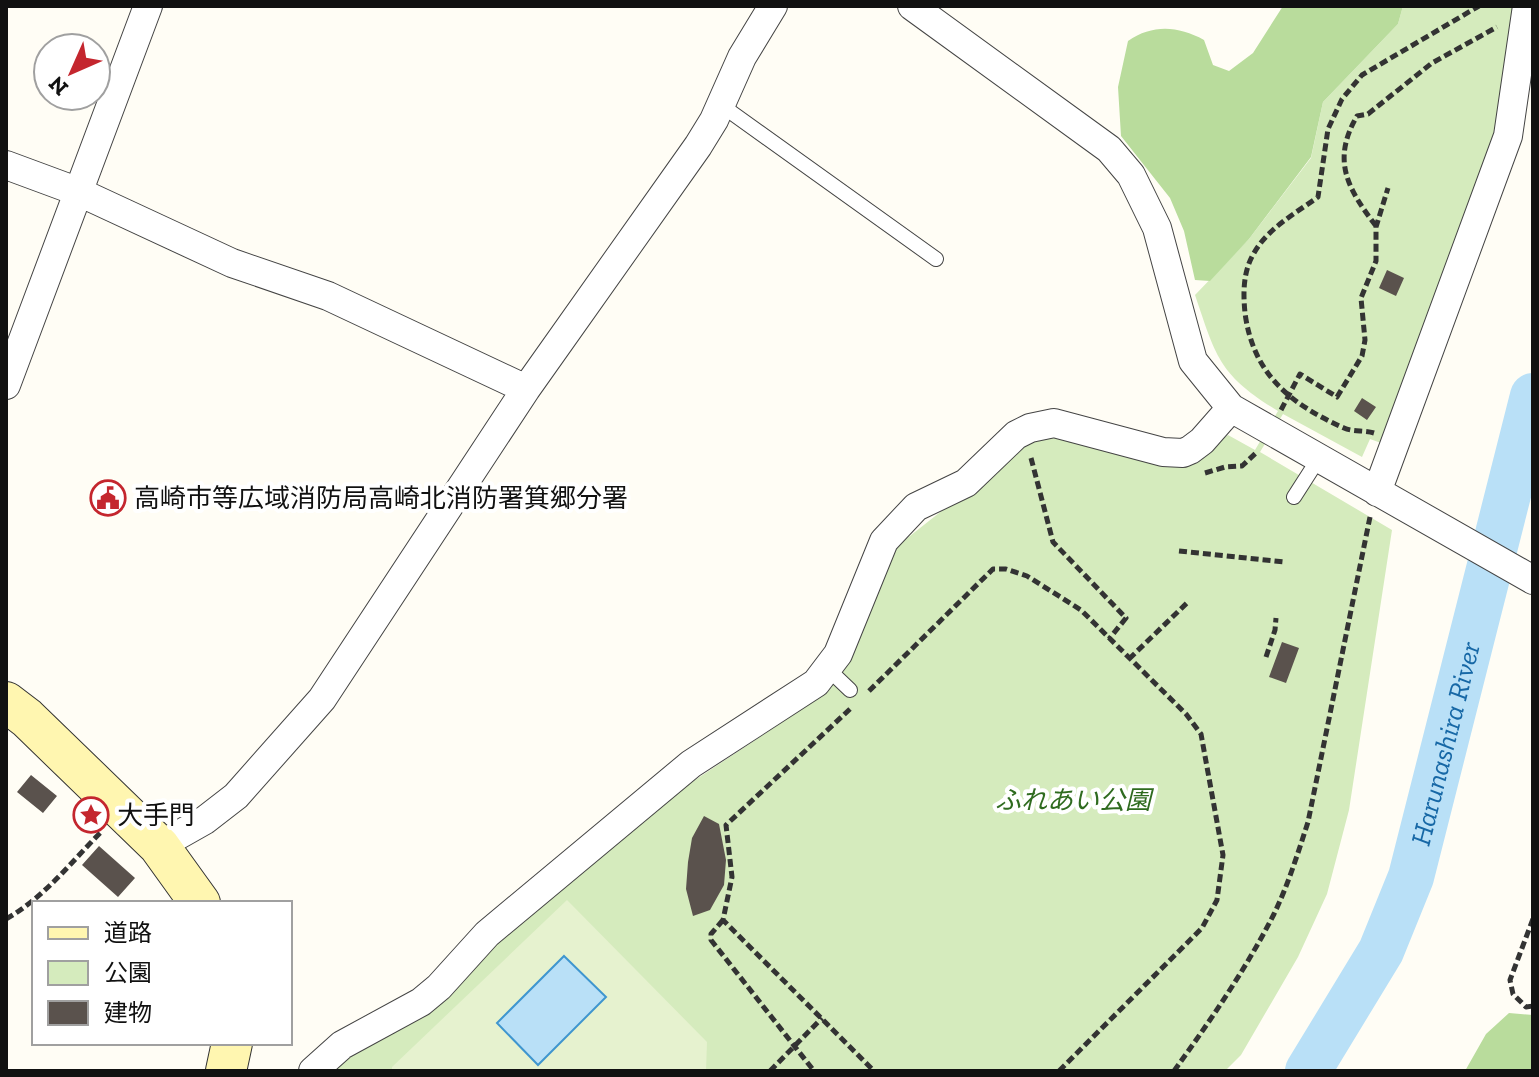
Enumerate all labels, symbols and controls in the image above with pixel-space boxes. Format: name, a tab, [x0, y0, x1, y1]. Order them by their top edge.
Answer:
north arrow	[32, 32, 112, 112]
text: N	[43, 70, 74, 101]
public building icon: 高崎市等広域消防局高崎北消防署箕郷分署	[89, 479, 127, 517]
place label: 高崎市等広域消防局高崎北消防署箕郷分署	[134, 482, 628, 514]
water label: Harunashira River	[1403, 638, 1487, 849]
park label: ふれあい公園	[995, 784, 1155, 816]
place icon: 大手門	[72, 796, 110, 834]
place label: 大手門	[117, 799, 195, 831]
legend	[32, 901, 292, 1045]
text: 道路	[104, 918, 152, 947]
text: 公園	[104, 958, 152, 987]
text: 建物	[104, 998, 152, 1027]

